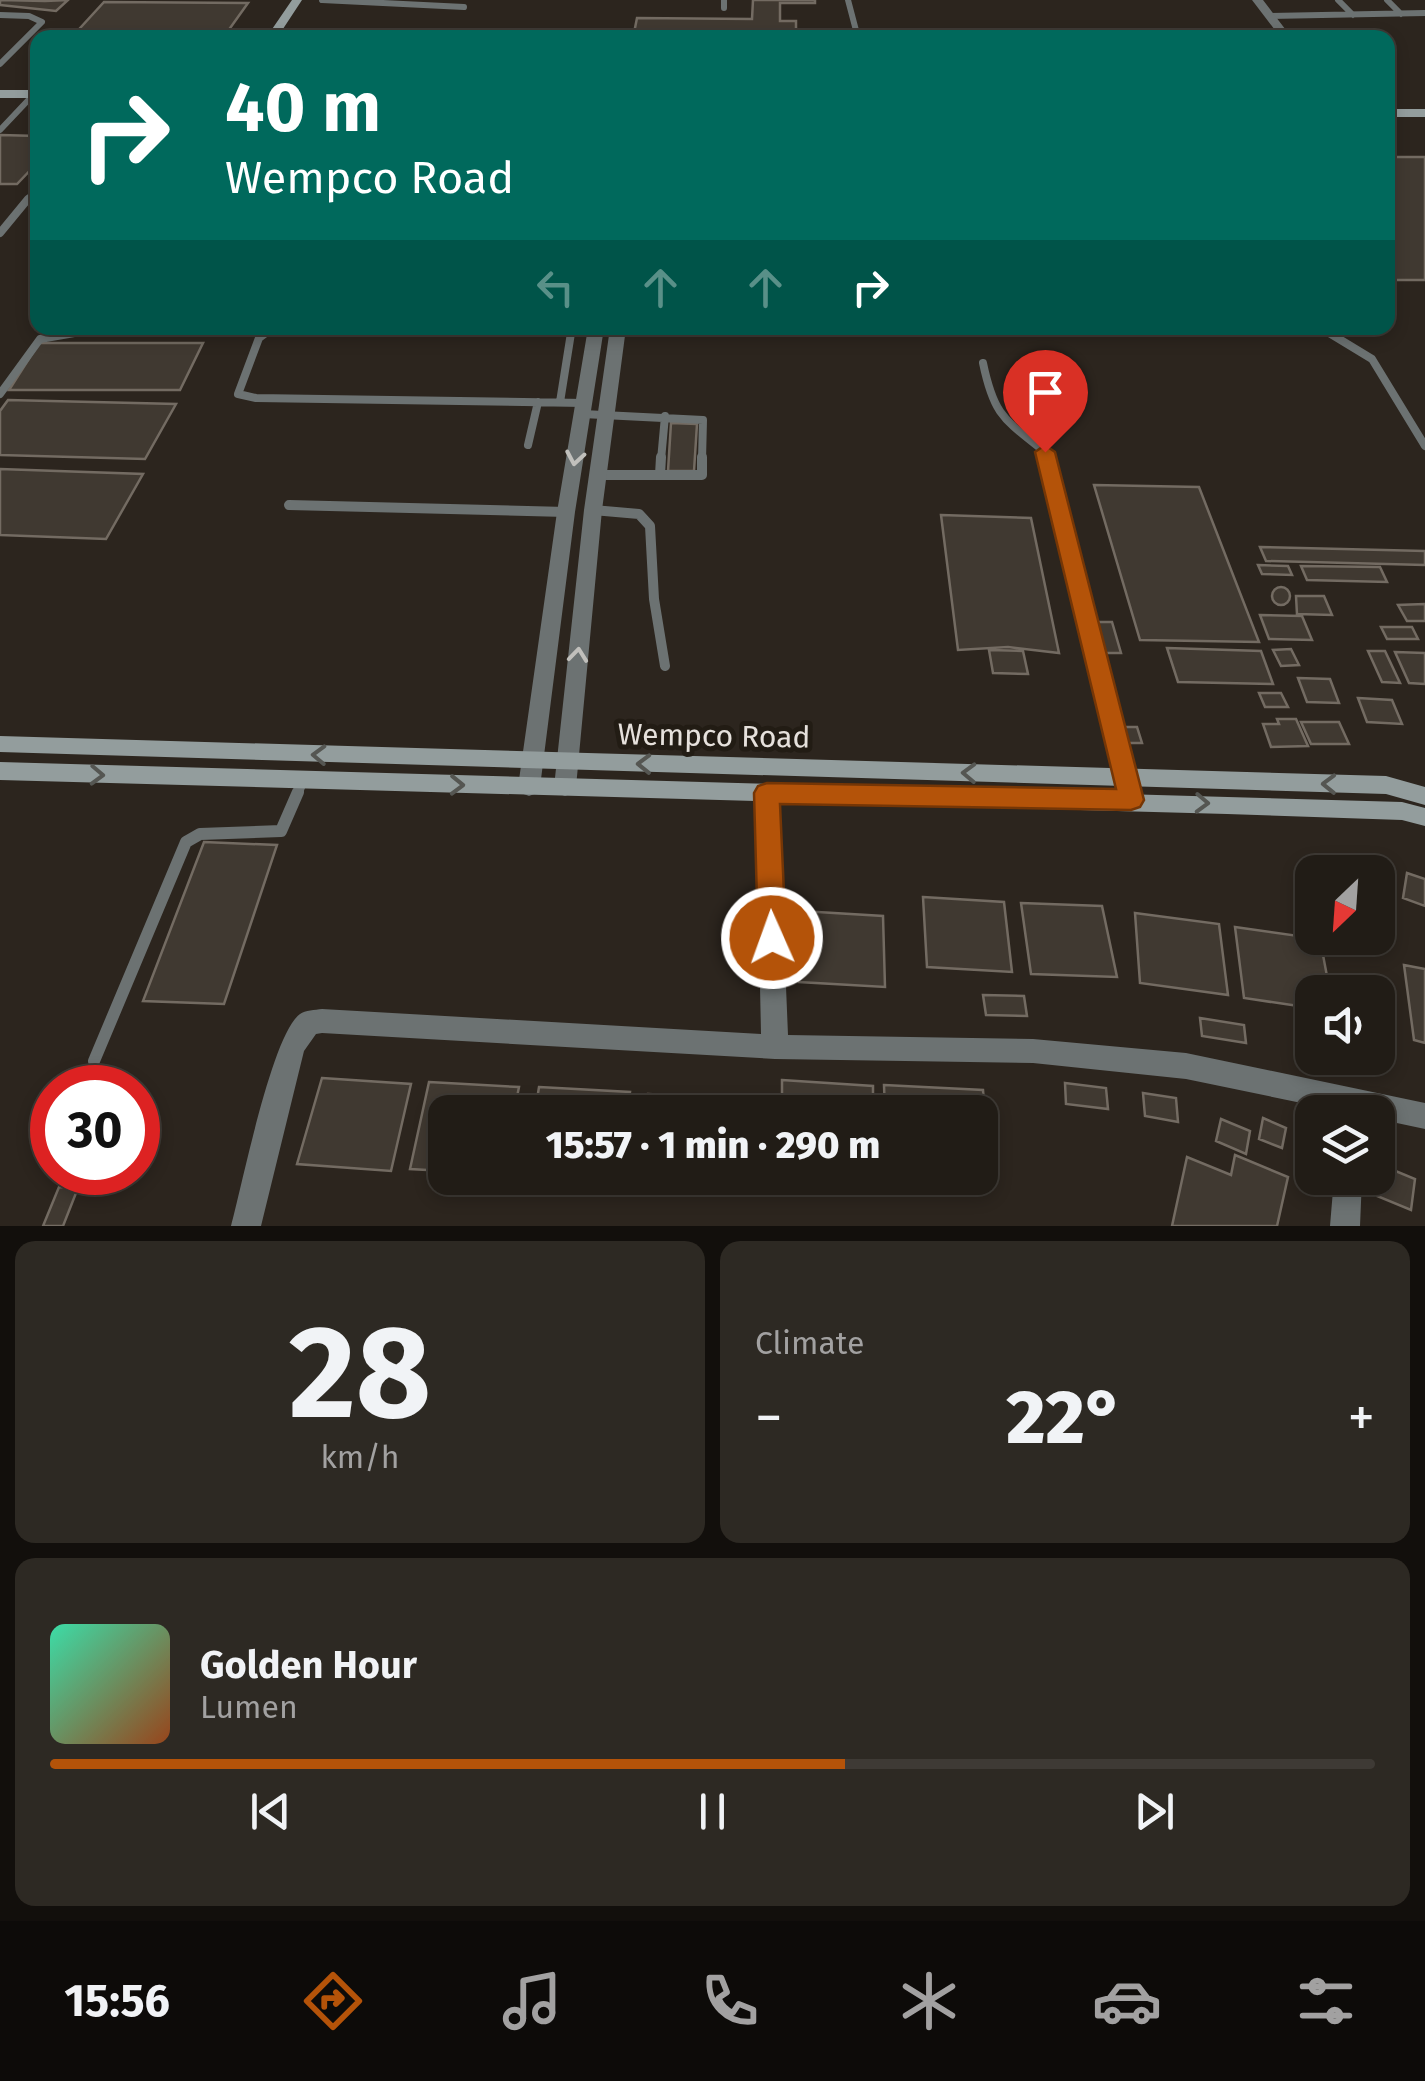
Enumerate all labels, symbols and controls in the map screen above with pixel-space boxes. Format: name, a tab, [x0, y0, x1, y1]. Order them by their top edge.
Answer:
text: 40 m	[225, 66, 381, 150]
icon: right	[60, 70, 190, 200]
text: Wempco Road	[225, 151, 514, 205]
icon: left	[528, 260, 583, 315]
icon: ahead	[633, 260, 688, 315]
icon: ahead	[738, 260, 793, 315]
icon: right	[843, 260, 898, 315]
pin	[1003, 350, 1088, 453]
icon: arrive	[1018, 365, 1073, 420]
one-way arrow	[566, 450, 587, 467]
one-way arrow	[567, 647, 589, 663]
street label: Wempco Road	[617, 716, 811, 756]
one-way arrow	[311, 744, 327, 765]
one-way arrow	[636, 753, 652, 775]
one-way arrow	[961, 763, 977, 784]
one-way arrow	[90, 764, 106, 785]
one-way arrow	[1320, 773, 1336, 794]
one-way arrow	[450, 775, 466, 796]
one-way arrow	[1195, 792, 1211, 813]
north arrow	[1295, 855, 1395, 955]
map controls	[1295, 855, 1395, 1195]
position arrow	[720, 886, 824, 990]
button: sound	[1295, 975, 1395, 1075]
speed limit sign: 30	[30, 1065, 160, 1195]
button: layers	[1295, 1095, 1395, 1195]
text: 15:57 · 1 min · 290 m	[546, 1122, 880, 1168]
text: 28	[289, 1295, 431, 1451]
text: Climate	[755, 1324, 864, 1362]
text: 22°	[1006, 1373, 1124, 1463]
text: −	[755, 1385, 783, 1451]
text: +	[1348, 1385, 1375, 1451]
text: km/h	[320, 1438, 400, 1476]
text: Golden Hour	[200, 1642, 417, 1688]
text: Lumen	[200, 1688, 298, 1726]
icon: previous	[243, 1784, 298, 1839]
icon: pause	[685, 1784, 740, 1839]
icon: next	[1127, 1784, 1182, 1839]
icon: directions	[298, 1966, 368, 2036]
icon: music	[497, 1966, 567, 2036]
icon: phone	[695, 1966, 765, 2036]
icon: climate	[894, 1966, 964, 2036]
icon: car	[1092, 1966, 1162, 2036]
icon: filters	[1291, 1966, 1361, 2036]
text: 15:56	[64, 1974, 170, 2028]

